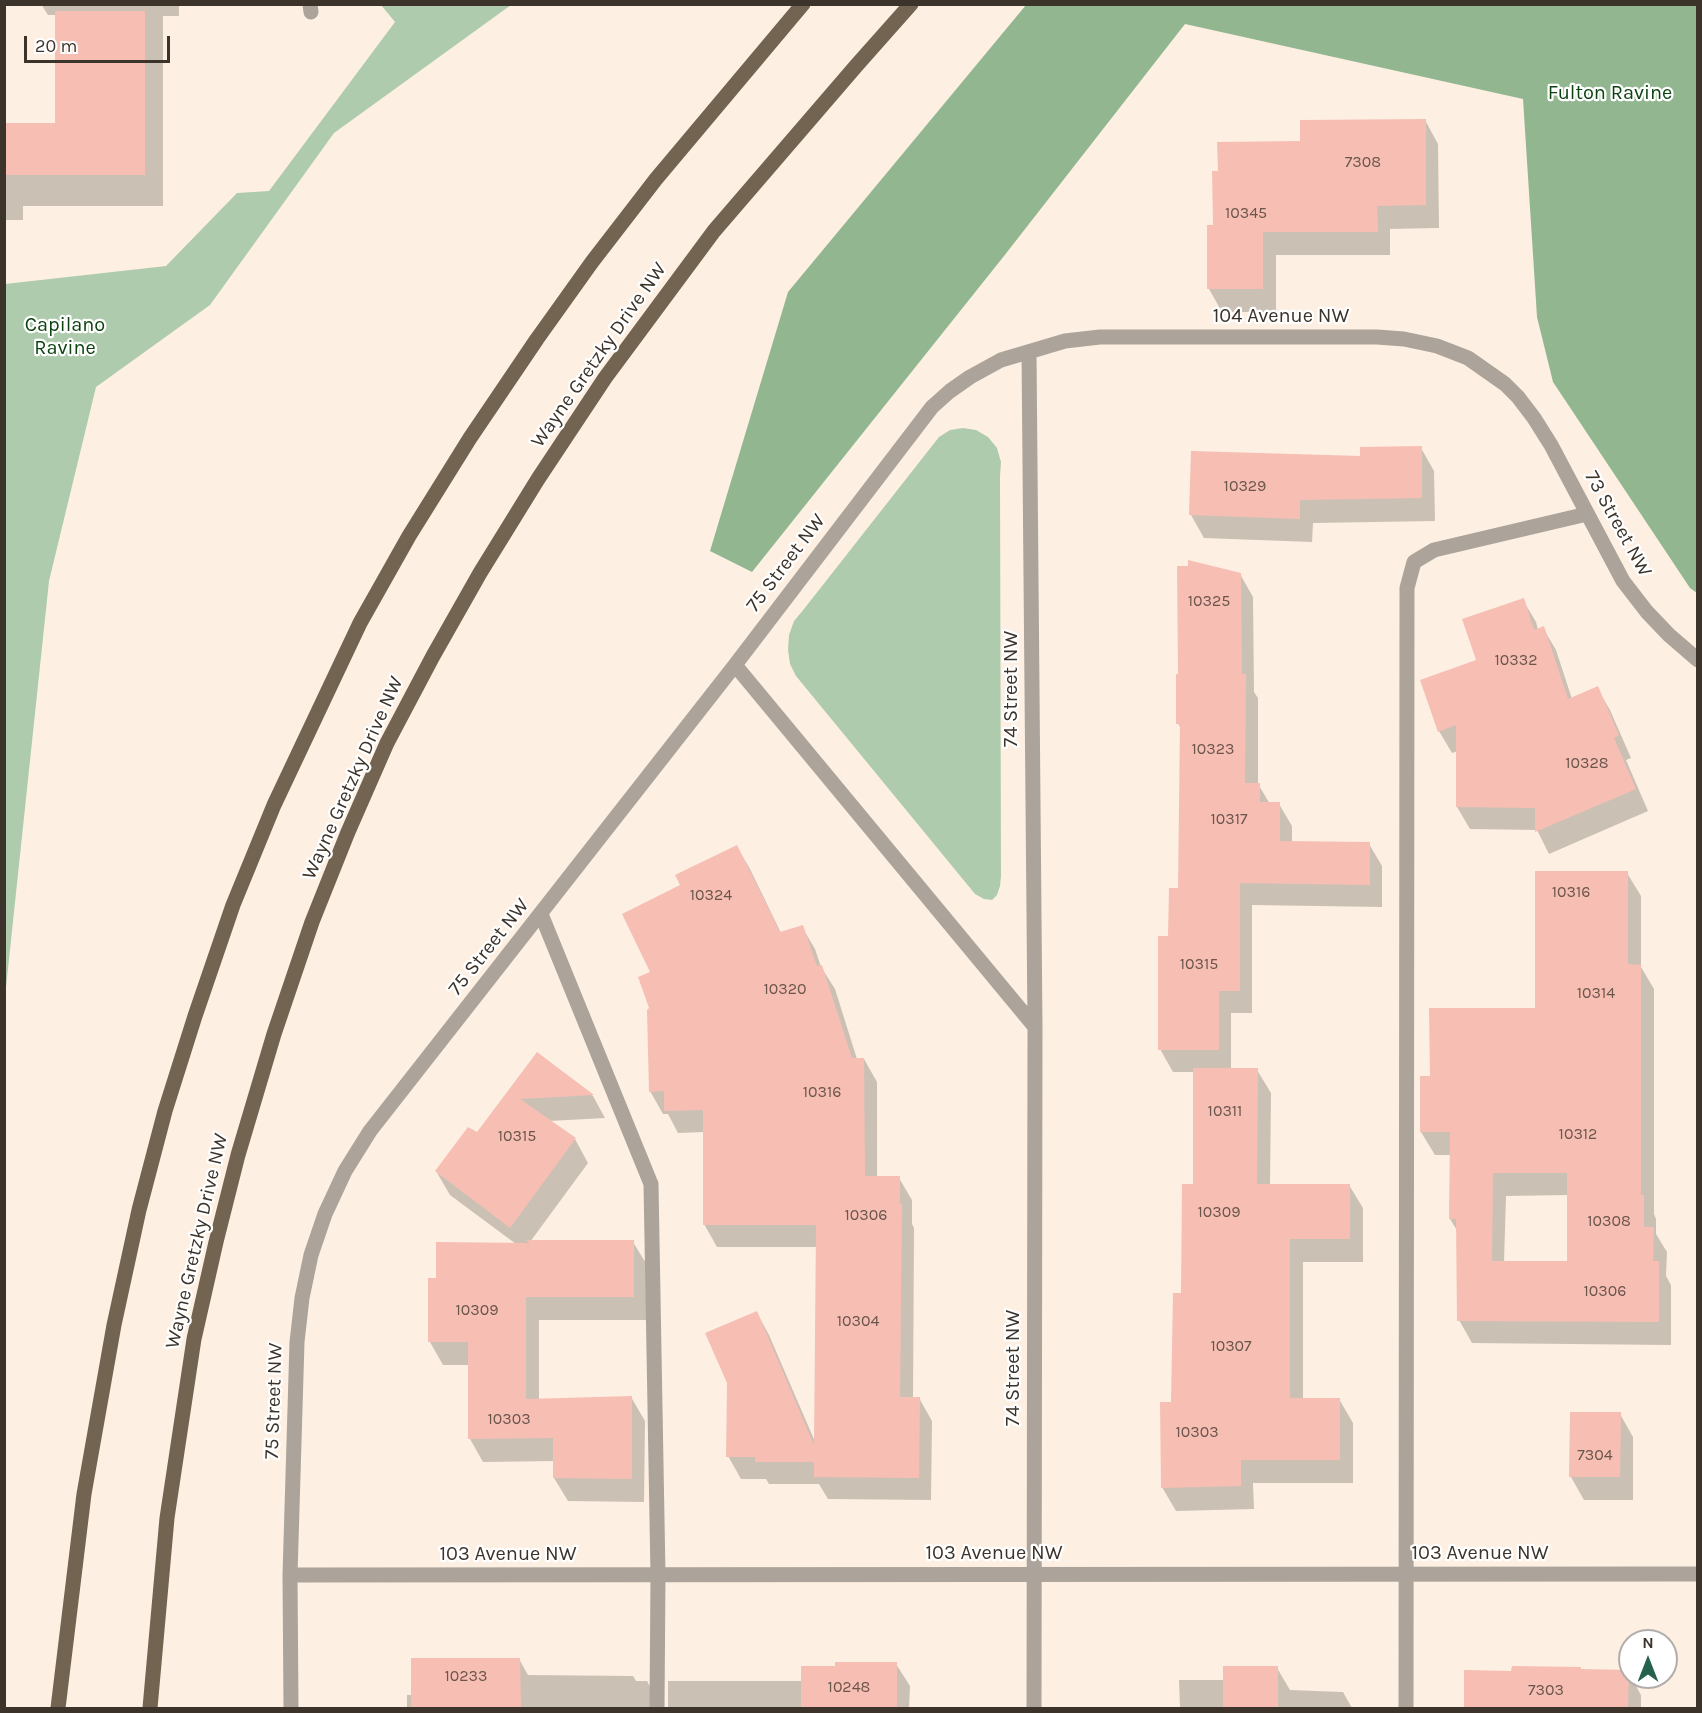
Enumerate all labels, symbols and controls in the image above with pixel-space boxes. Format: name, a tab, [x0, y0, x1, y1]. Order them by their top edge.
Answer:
scale bar	[27, 24, 172, 62]
text: 20 m	[35, 35, 77, 57]
park label: Fulton Ravine	[1548, 81, 1672, 105]
house number: 7308	[1345, 152, 1381, 172]
house number: 10345	[1225, 203, 1267, 223]
street label: Wayne Gretzky Drive NW	[526, 258, 672, 452]
street label: 104 Avenue NW	[1213, 304, 1349, 328]
park label: Capilano Ravine	[25, 313, 105, 360]
street label: 73 Street NW	[1579, 467, 1657, 581]
house number: 10329	[1224, 476, 1266, 496]
street label: 75 Street NW	[741, 509, 831, 617]
house number: 10325	[1188, 591, 1230, 611]
street label: 74 Street NW	[999, 631, 1023, 747]
house number: 10332	[1495, 650, 1537, 670]
street label: Wayne Gretzky Drive NW	[297, 673, 409, 883]
house number: 10323	[1192, 739, 1234, 759]
house number: 10328	[1565, 753, 1609, 773]
house number: 10317	[1210, 809, 1248, 829]
house number: 10316	[1552, 882, 1590, 902]
house number: 10324	[690, 885, 732, 905]
street label: 75 Street NW	[444, 894, 534, 1000]
house number: 10315	[1180, 954, 1218, 974]
house number: 10320	[764, 979, 806, 999]
house number: 10314	[1577, 983, 1615, 1003]
house number: 10316	[803, 1082, 841, 1102]
house number: 10311	[1208, 1101, 1242, 1121]
house number: 10312	[1559, 1124, 1597, 1144]
house number: 10315	[498, 1126, 536, 1146]
street label: Wayne Gretzky Drive NW	[161, 1131, 233, 1351]
house number: 10309	[1197, 1202, 1241, 1222]
house number: 10306	[845, 1205, 887, 1225]
house number: 10308	[1587, 1211, 1631, 1231]
house number: 10306	[1584, 1281, 1626, 1301]
house number: 10309	[455, 1300, 499, 1320]
street label: 74 Street NW	[1001, 1310, 1025, 1426]
house number: 10304	[837, 1311, 879, 1331]
house number: 10307	[1210, 1336, 1252, 1356]
street label: 75 Street NW	[260, 1342, 288, 1460]
house number: 10303	[487, 1409, 531, 1429]
house number: 10303	[1175, 1422, 1219, 1442]
house number: 7304	[1577, 1445, 1613, 1465]
street label: 103 Avenue NW	[925, 1541, 1063, 1565]
street label: 103 Avenue NW	[1411, 1541, 1549, 1565]
street label: 103 Avenue NW	[439, 1542, 577, 1566]
north arrow	[1618, 1629, 1678, 1689]
text: N	[1642, 1633, 1654, 1652]
house number: 10233	[445, 1666, 487, 1686]
house number: 10248	[828, 1677, 870, 1697]
house number: 7303	[1528, 1680, 1564, 1700]

